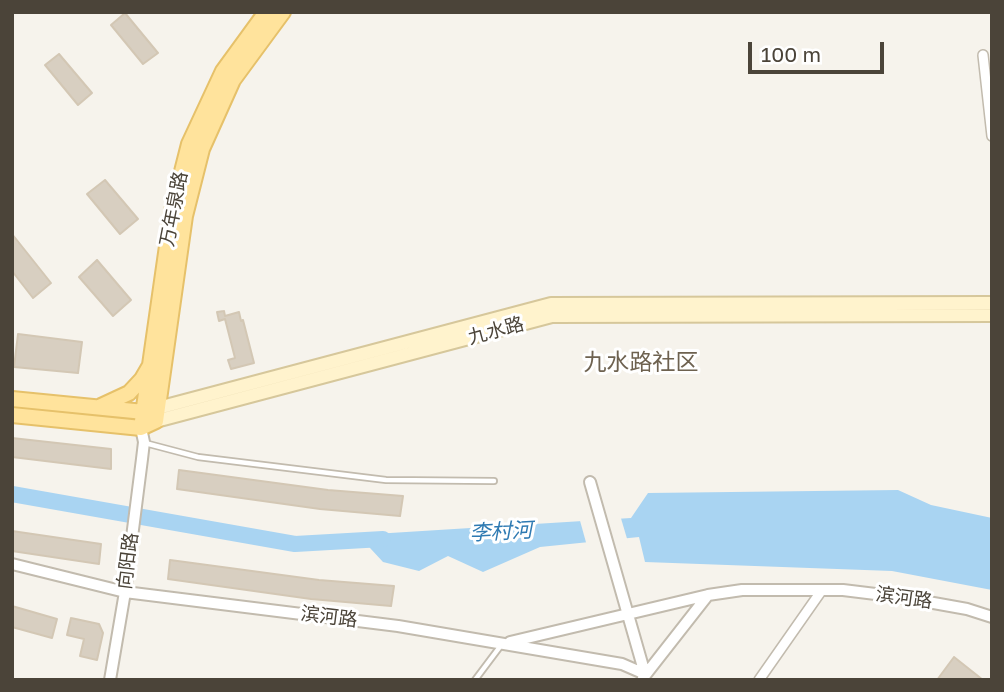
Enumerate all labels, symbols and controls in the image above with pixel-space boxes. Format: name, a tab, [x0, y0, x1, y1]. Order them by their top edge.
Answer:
scale bar	[752, 28, 888, 72]
text: 100 m	[761, 41, 821, 67]
street label: 万年泉路	[156, 170, 192, 248]
street label: 九水路	[466, 313, 526, 349]
district label: 九水路社区	[584, 349, 698, 377]
water label: 李村河	[469, 518, 533, 546]
street label: 向阳路	[113, 531, 143, 591]
street label: 滨河路	[874, 583, 934, 613]
street label: 滨河路	[299, 602, 359, 632]

